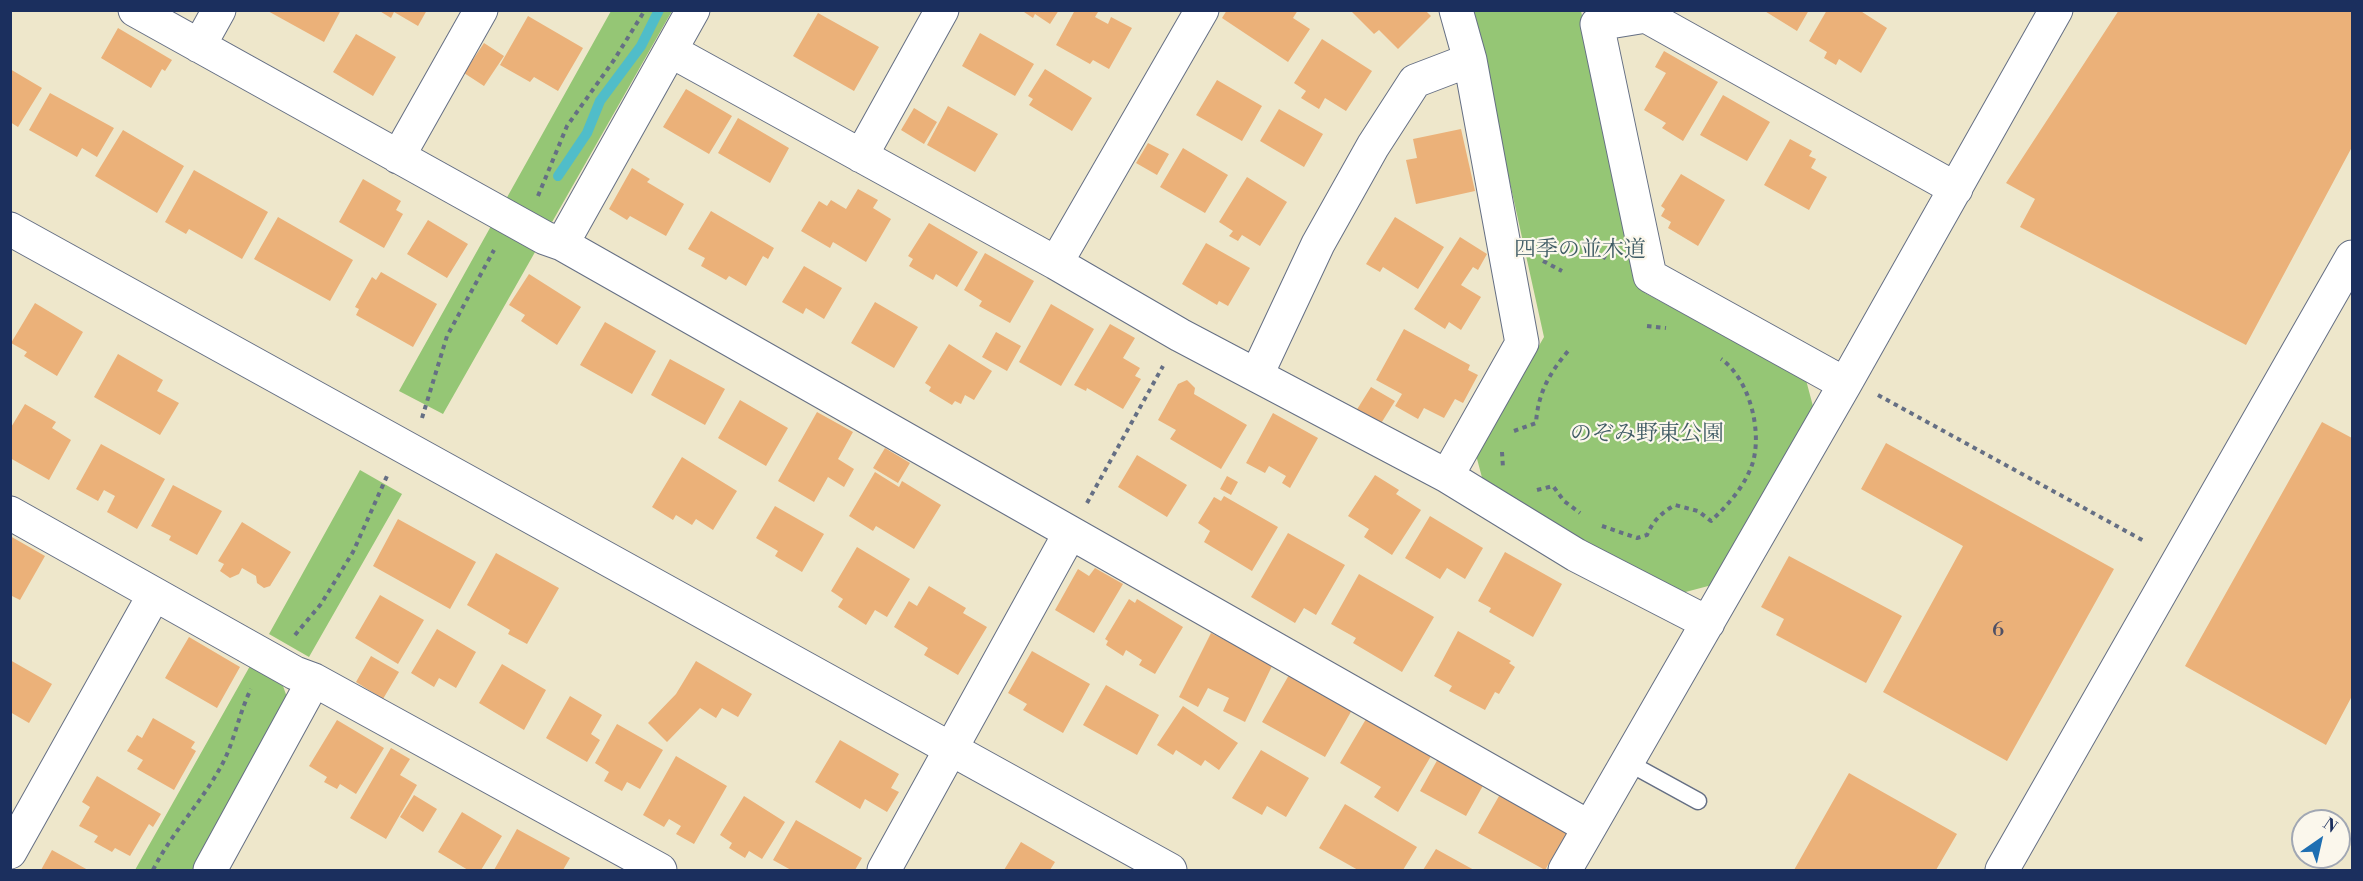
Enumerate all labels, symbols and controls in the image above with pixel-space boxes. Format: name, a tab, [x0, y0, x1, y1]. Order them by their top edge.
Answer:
park label: 四季の並木道	[1514, 238, 1646, 264]
park label: のぞみ野東公園	[1570, 422, 1724, 448]
house number: 6	[1992, 619, 2004, 643]
north arrow	[2291, 809, 2351, 869]
text: N	[2319, 814, 2341, 838]

